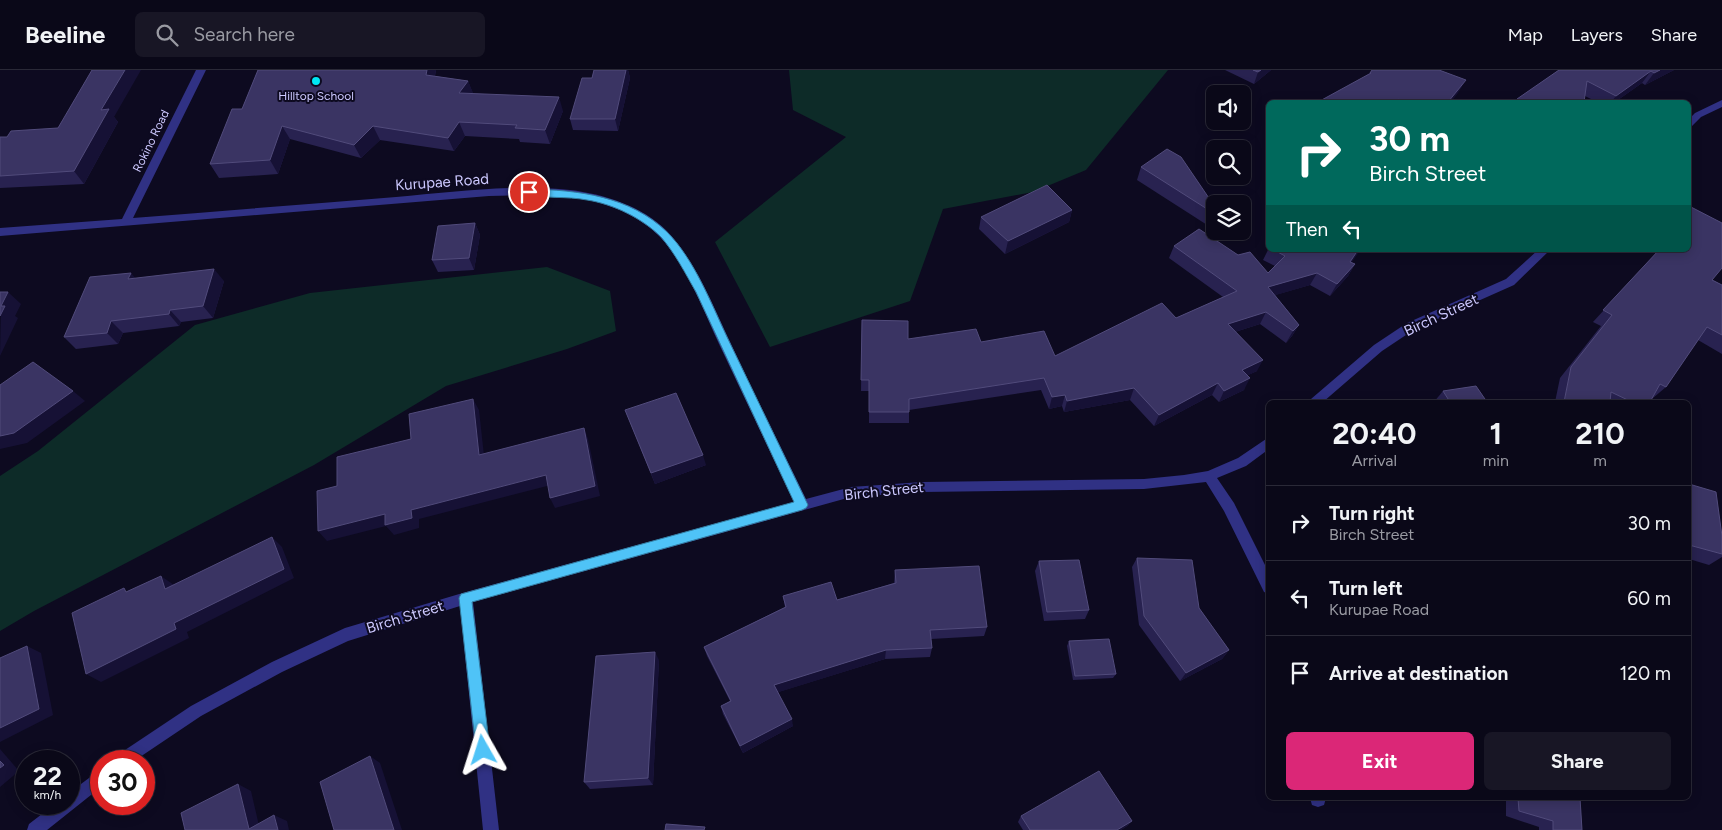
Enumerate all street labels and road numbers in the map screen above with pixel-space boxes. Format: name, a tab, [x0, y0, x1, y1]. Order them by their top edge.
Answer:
street label: Rokino Road	[130, 108, 172, 174]
street label: Kurupae Road	[395, 170, 489, 194]
street label: Birch Street	[1401, 290, 1481, 340]
street label: Birch Street	[843, 478, 925, 504]
street label: Birch Street	[364, 597, 446, 637]

